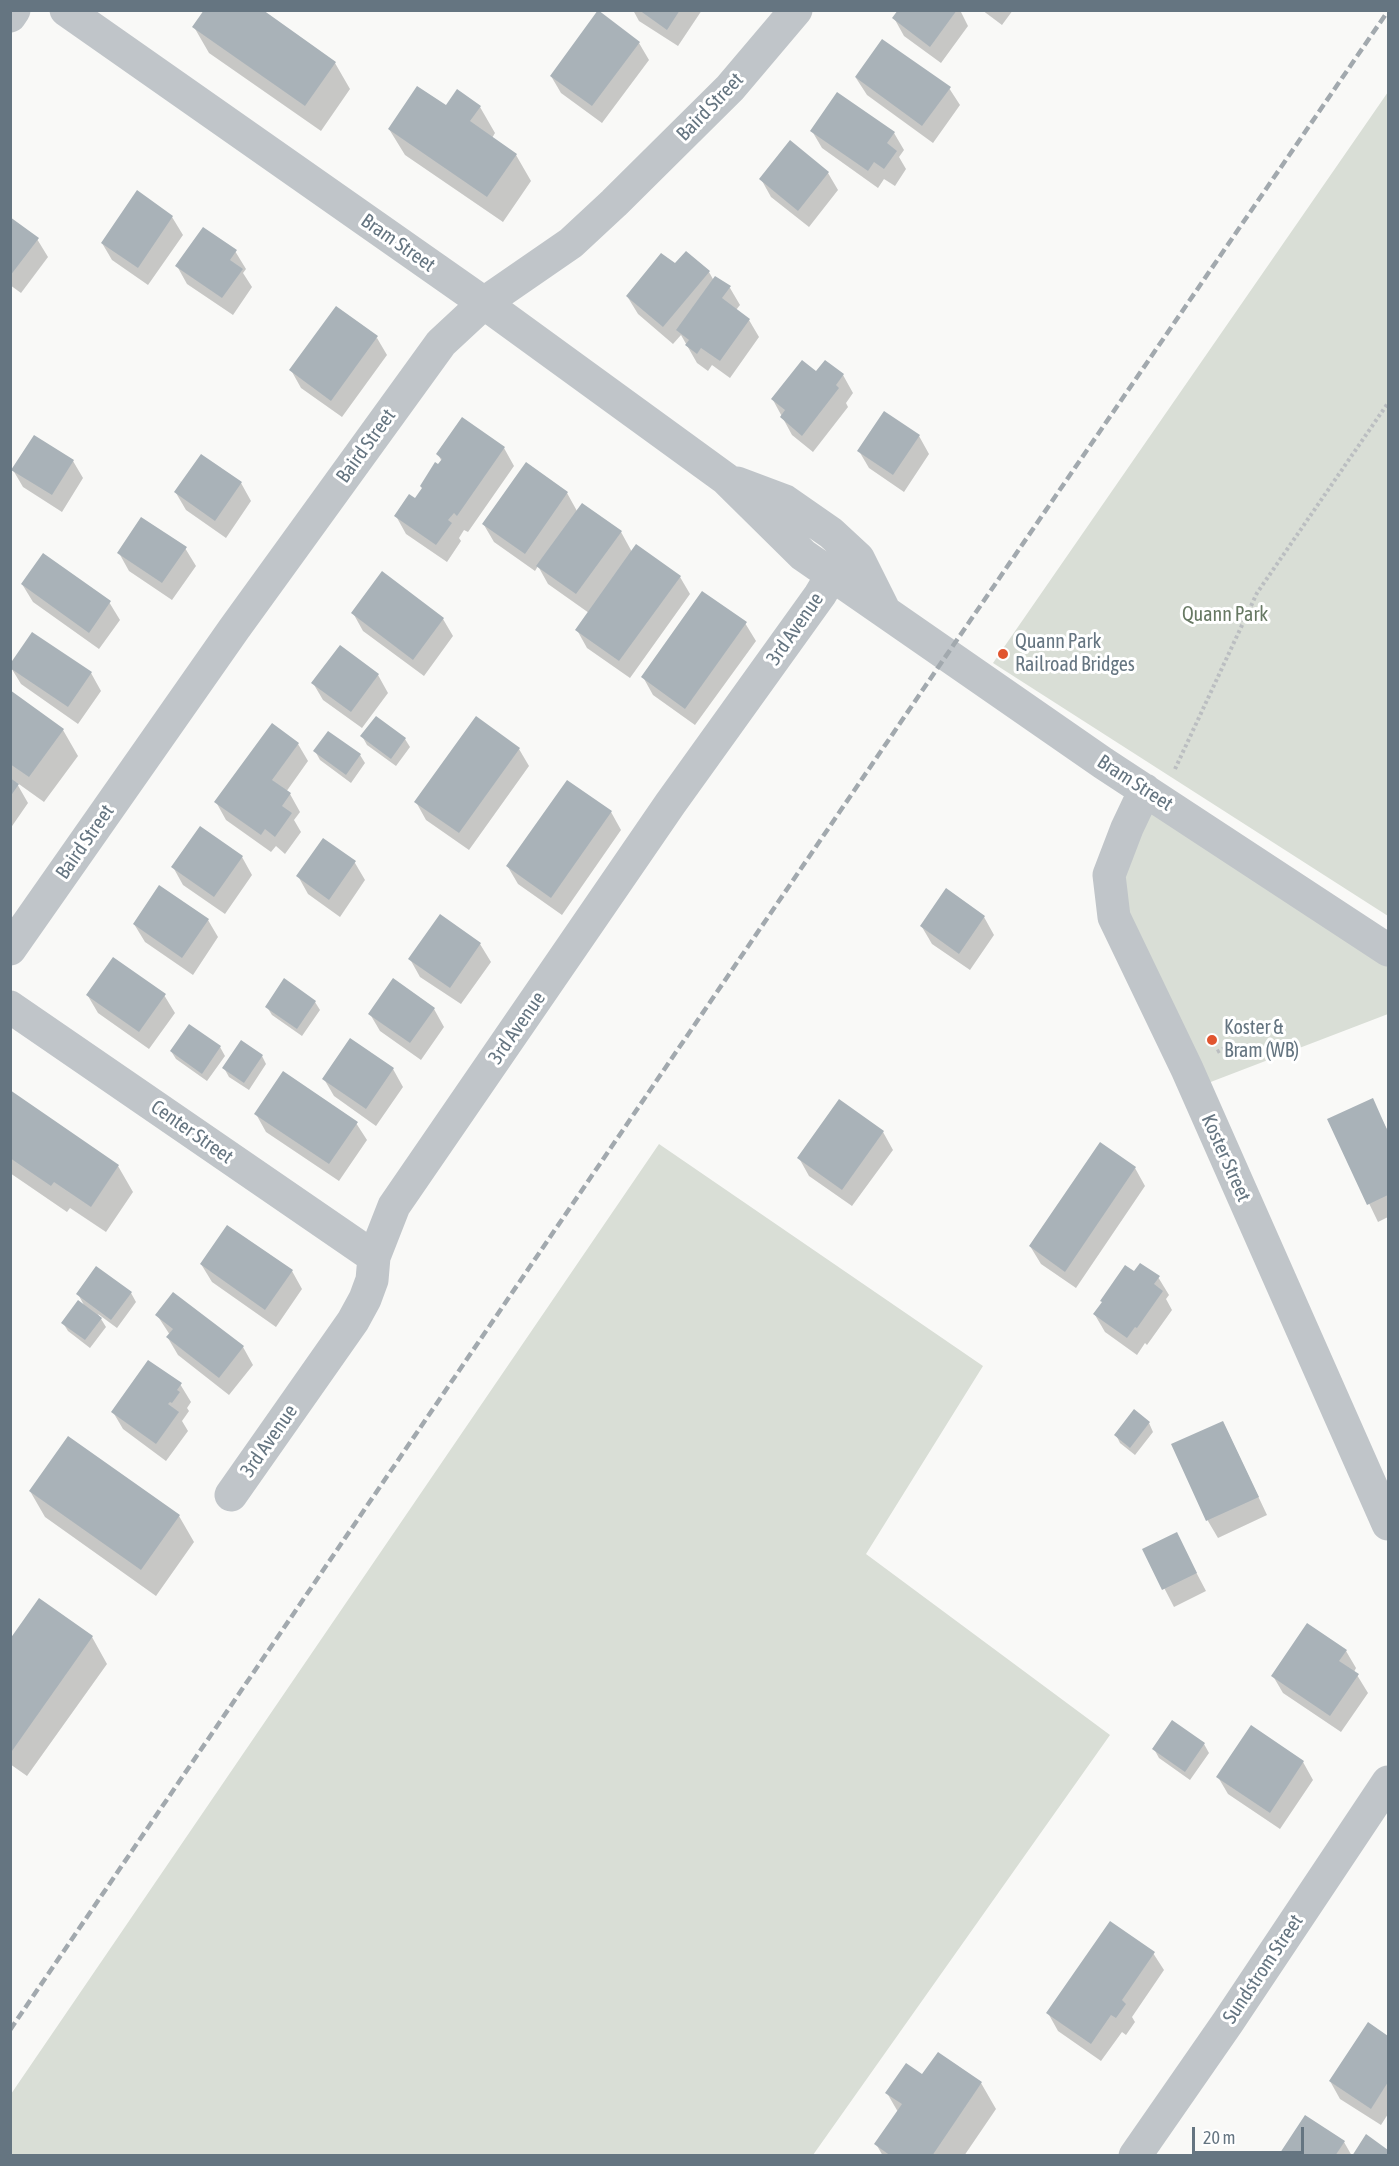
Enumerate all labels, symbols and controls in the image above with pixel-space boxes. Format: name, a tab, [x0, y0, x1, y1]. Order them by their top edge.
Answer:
street label: Baird Street	[672, 68, 748, 146]
street label: Bram Street	[356, 209, 440, 277]
street label: Baird Street	[331, 404, 401, 488]
street label: 3rd Avenue	[761, 588, 829, 670]
park label: Quann Park	[1182, 603, 1268, 627]
place label: Quann Park Railroad Bridges	[1015, 630, 1135, 677]
marker: Quann Park Railroad Bridges	[996, 647, 1010, 661]
street label: Bram Street	[1093, 750, 1177, 816]
street label: Baird Street	[51, 800, 119, 884]
street label: 3rd Avenue	[483, 987, 551, 1069]
place label: Koster & Bram (WB)	[1224, 1016, 1299, 1063]
marker: Koster & Bram (WB)	[1205, 1033, 1219, 1047]
street label: Center Street	[146, 1095, 238, 1169]
street label: Koster Street	[1196, 1111, 1256, 1205]
street label: 3rd Avenue	[235, 1400, 303, 1482]
street label: Sundstrom Street	[1218, 1910, 1308, 2028]
scale bar	[1195, 2115, 1308, 2153]
text: 20 m	[1203, 2127, 1235, 2148]

